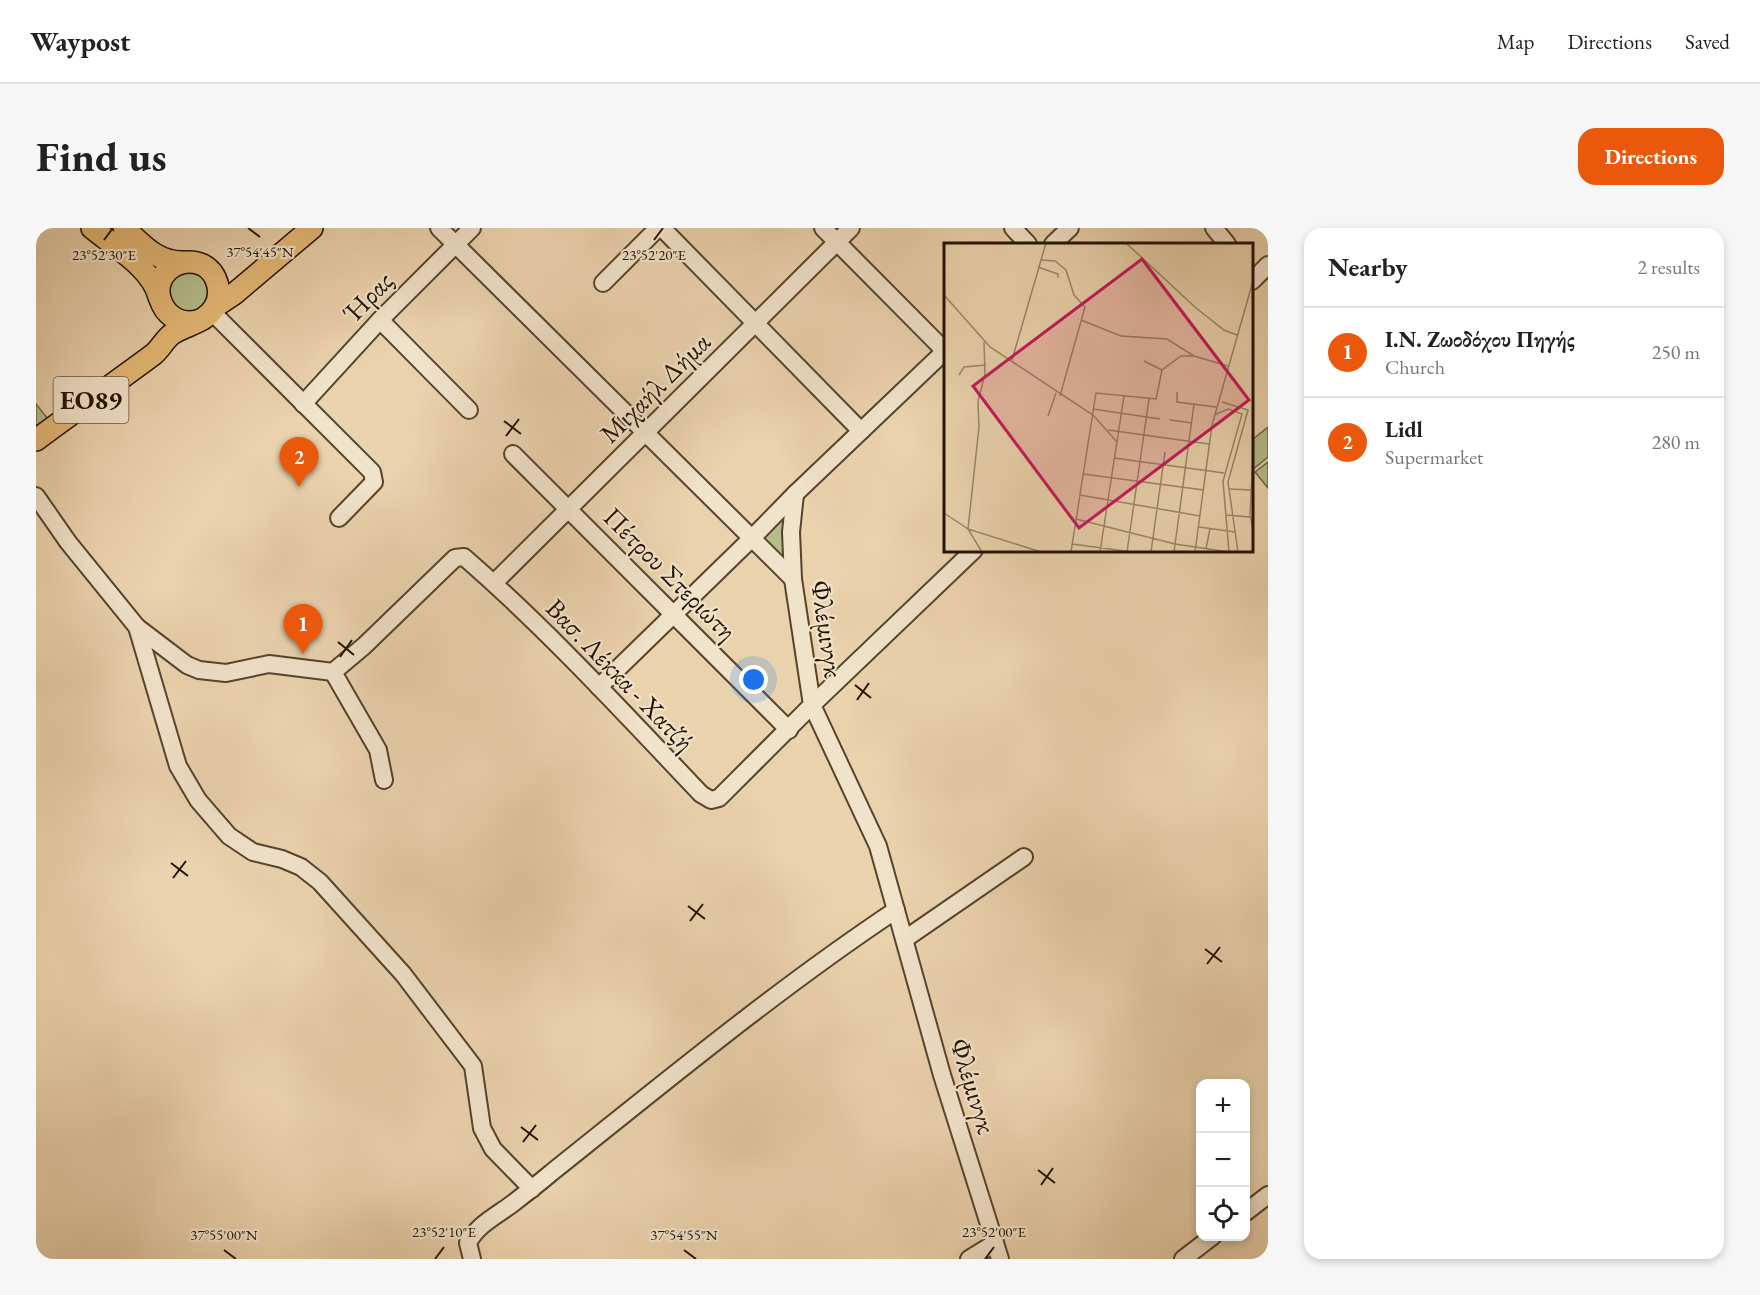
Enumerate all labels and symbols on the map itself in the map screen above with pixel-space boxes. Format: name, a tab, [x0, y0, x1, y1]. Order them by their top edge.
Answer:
text: 37°54'45"N	[226, 242, 294, 261]
inset map	[944, 243, 1253, 552]
text: 23°52'30"E	[72, 245, 137, 264]
text: 23°52'20"E	[622, 245, 687, 264]
street label: Ήρας	[335, 264, 400, 330]
street label: Μιχαήλ Δήμα	[592, 324, 718, 450]
road number: ΕΟ89	[53, 377, 128, 423]
pin: 2	[280, 438, 318, 487]
street label: Πέτρου Στεριώτη	[596, 499, 745, 648]
street label: Φλέμινγκ	[803, 578, 852, 680]
street label: Βασ. Λέκκα - Χατζή	[538, 591, 702, 759]
pin: 1	[284, 604, 322, 654]
your location	[739, 665, 768, 694]
street label: Φλέμινγκ	[942, 1034, 1005, 1138]
text: 23°52'10"E	[412, 1222, 477, 1241]
text: 23°52'00"E	[962, 1222, 1027, 1241]
text: 37°55'00"N	[190, 1225, 258, 1244]
text: 37°54'55"N	[650, 1225, 718, 1244]

